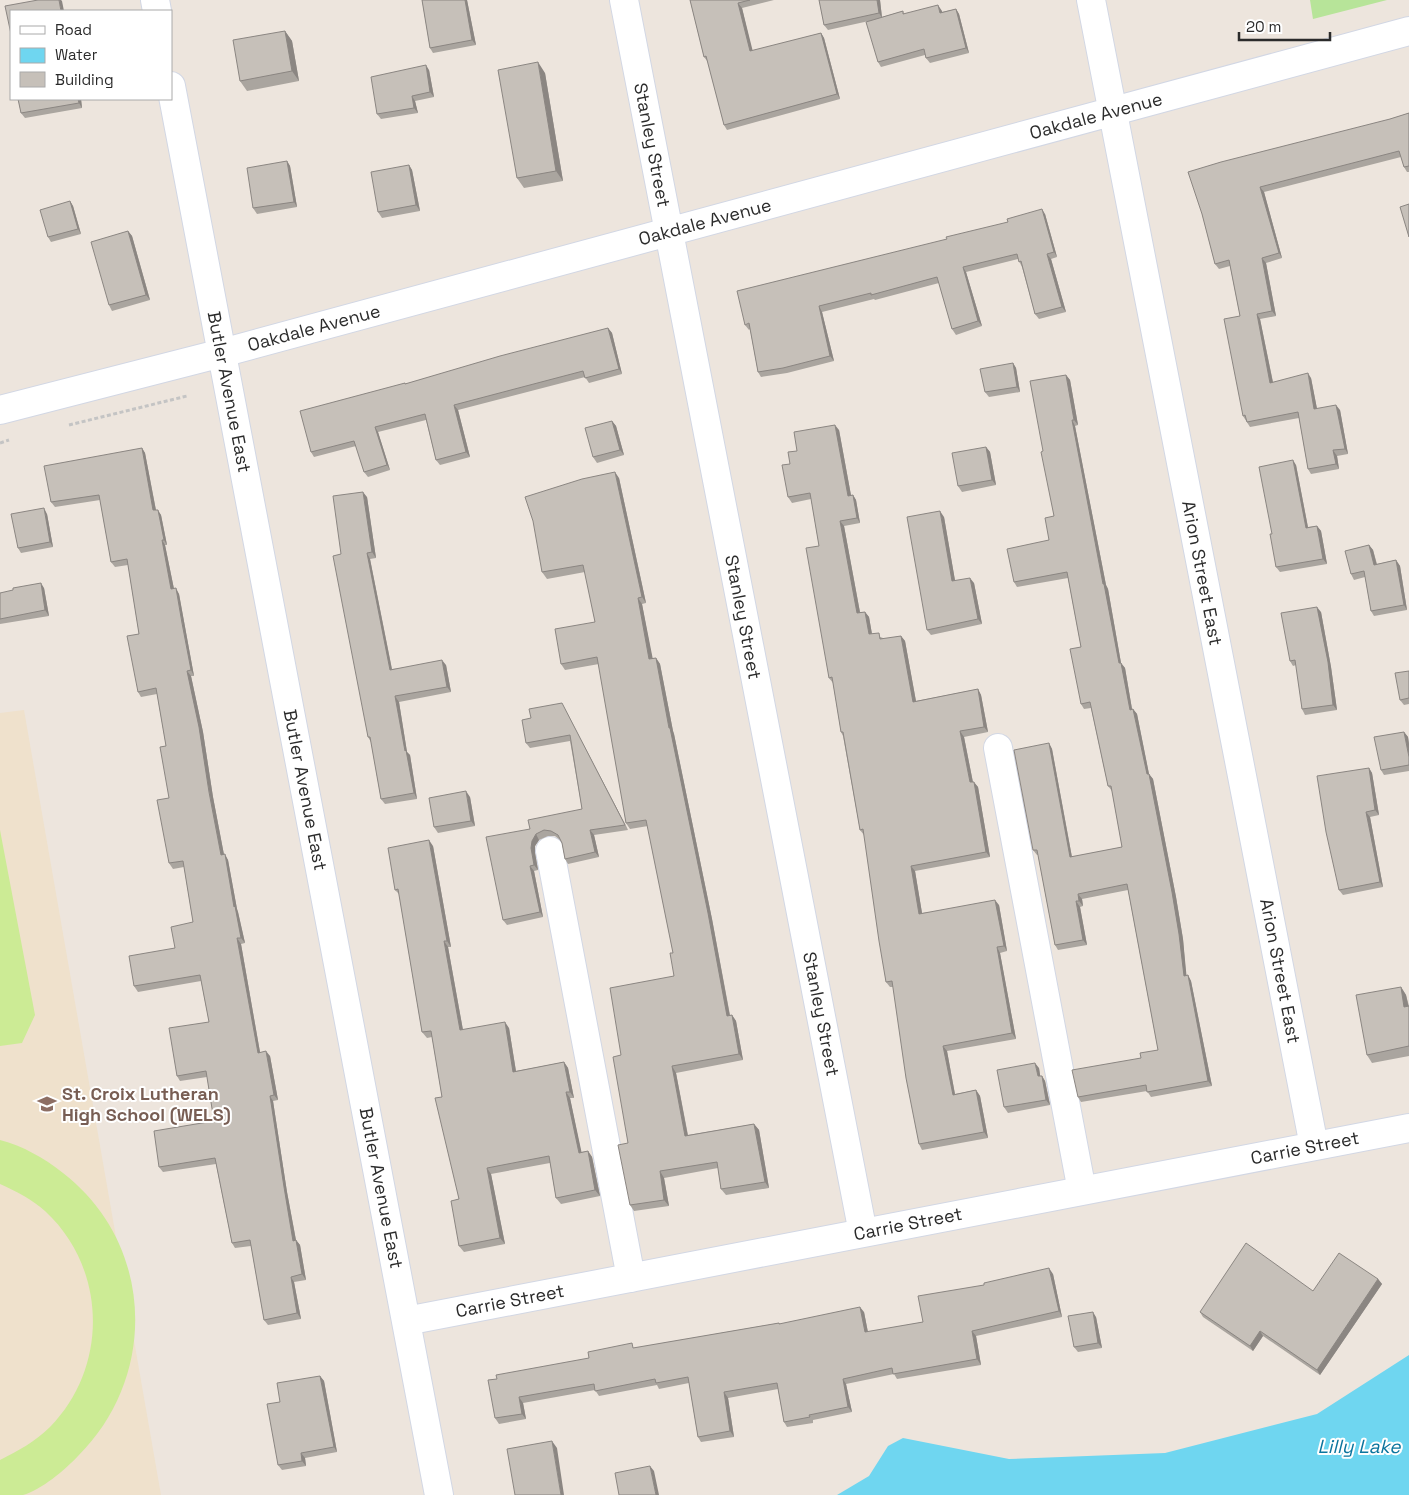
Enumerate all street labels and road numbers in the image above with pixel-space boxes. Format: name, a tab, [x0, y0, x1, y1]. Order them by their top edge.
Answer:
street label: Stanley Street	[629, 81, 676, 209]
street label: Oakdale Avenue	[1027, 87, 1165, 144]
street label: Oakdale Avenue	[636, 193, 774, 250]
street label: Oakdale Avenue	[245, 299, 383, 356]
street label: Butler Avenue East	[203, 309, 256, 474]
street label: Arion Street East	[1177, 499, 1228, 647]
street label: Stanley Street	[720, 553, 767, 681]
street label: Butler Avenue East	[279, 707, 332, 872]
street label: Arion Street East	[1255, 897, 1306, 1045]
street label: Stanley Street	[798, 950, 845, 1078]
street label: Butler Avenue East	[355, 1105, 408, 1270]
street label: Carrie Street	[1249, 1126, 1361, 1169]
street label: Carrie Street	[852, 1202, 964, 1245]
street label: Carrie Street	[454, 1279, 566, 1322]

